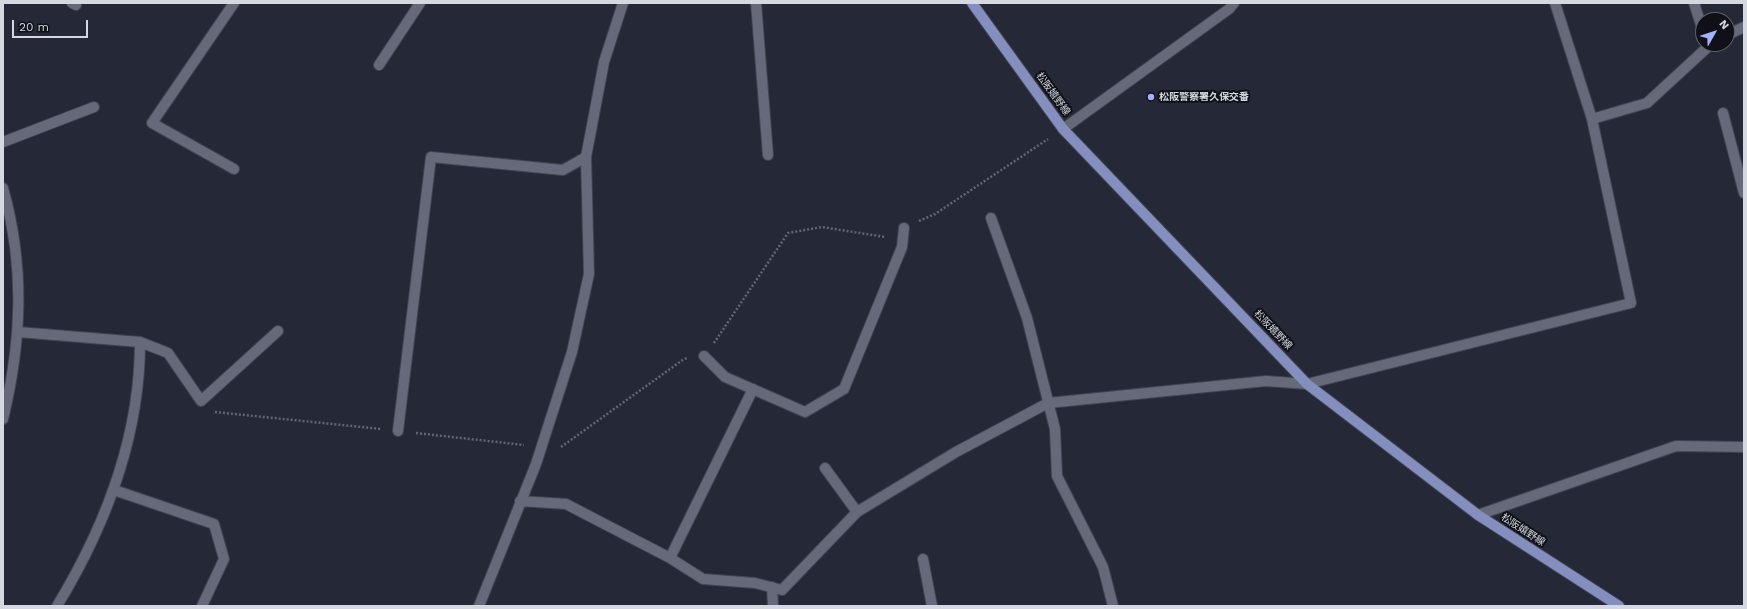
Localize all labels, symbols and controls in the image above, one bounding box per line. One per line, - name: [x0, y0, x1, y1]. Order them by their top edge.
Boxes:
- scale bar: [14, 12, 90, 38]
- north arrow: [1695, 12, 1735, 52]
- text: N: [1716, 18, 1732, 32]
- text: 20 m: [19, 20, 49, 34]
- street label: 松阪嬉野線: [1033, 70, 1073, 118]
- place label: 松阪警察署久保交番: [1159, 91, 1249, 103]
- marker: 松阪警察署久保交番: [1146, 92, 1156, 102]
- street label: 松阪嬉野線: [1251, 308, 1295, 352]
- street label: 松阪嬉野線: [1499, 511, 1547, 549]

